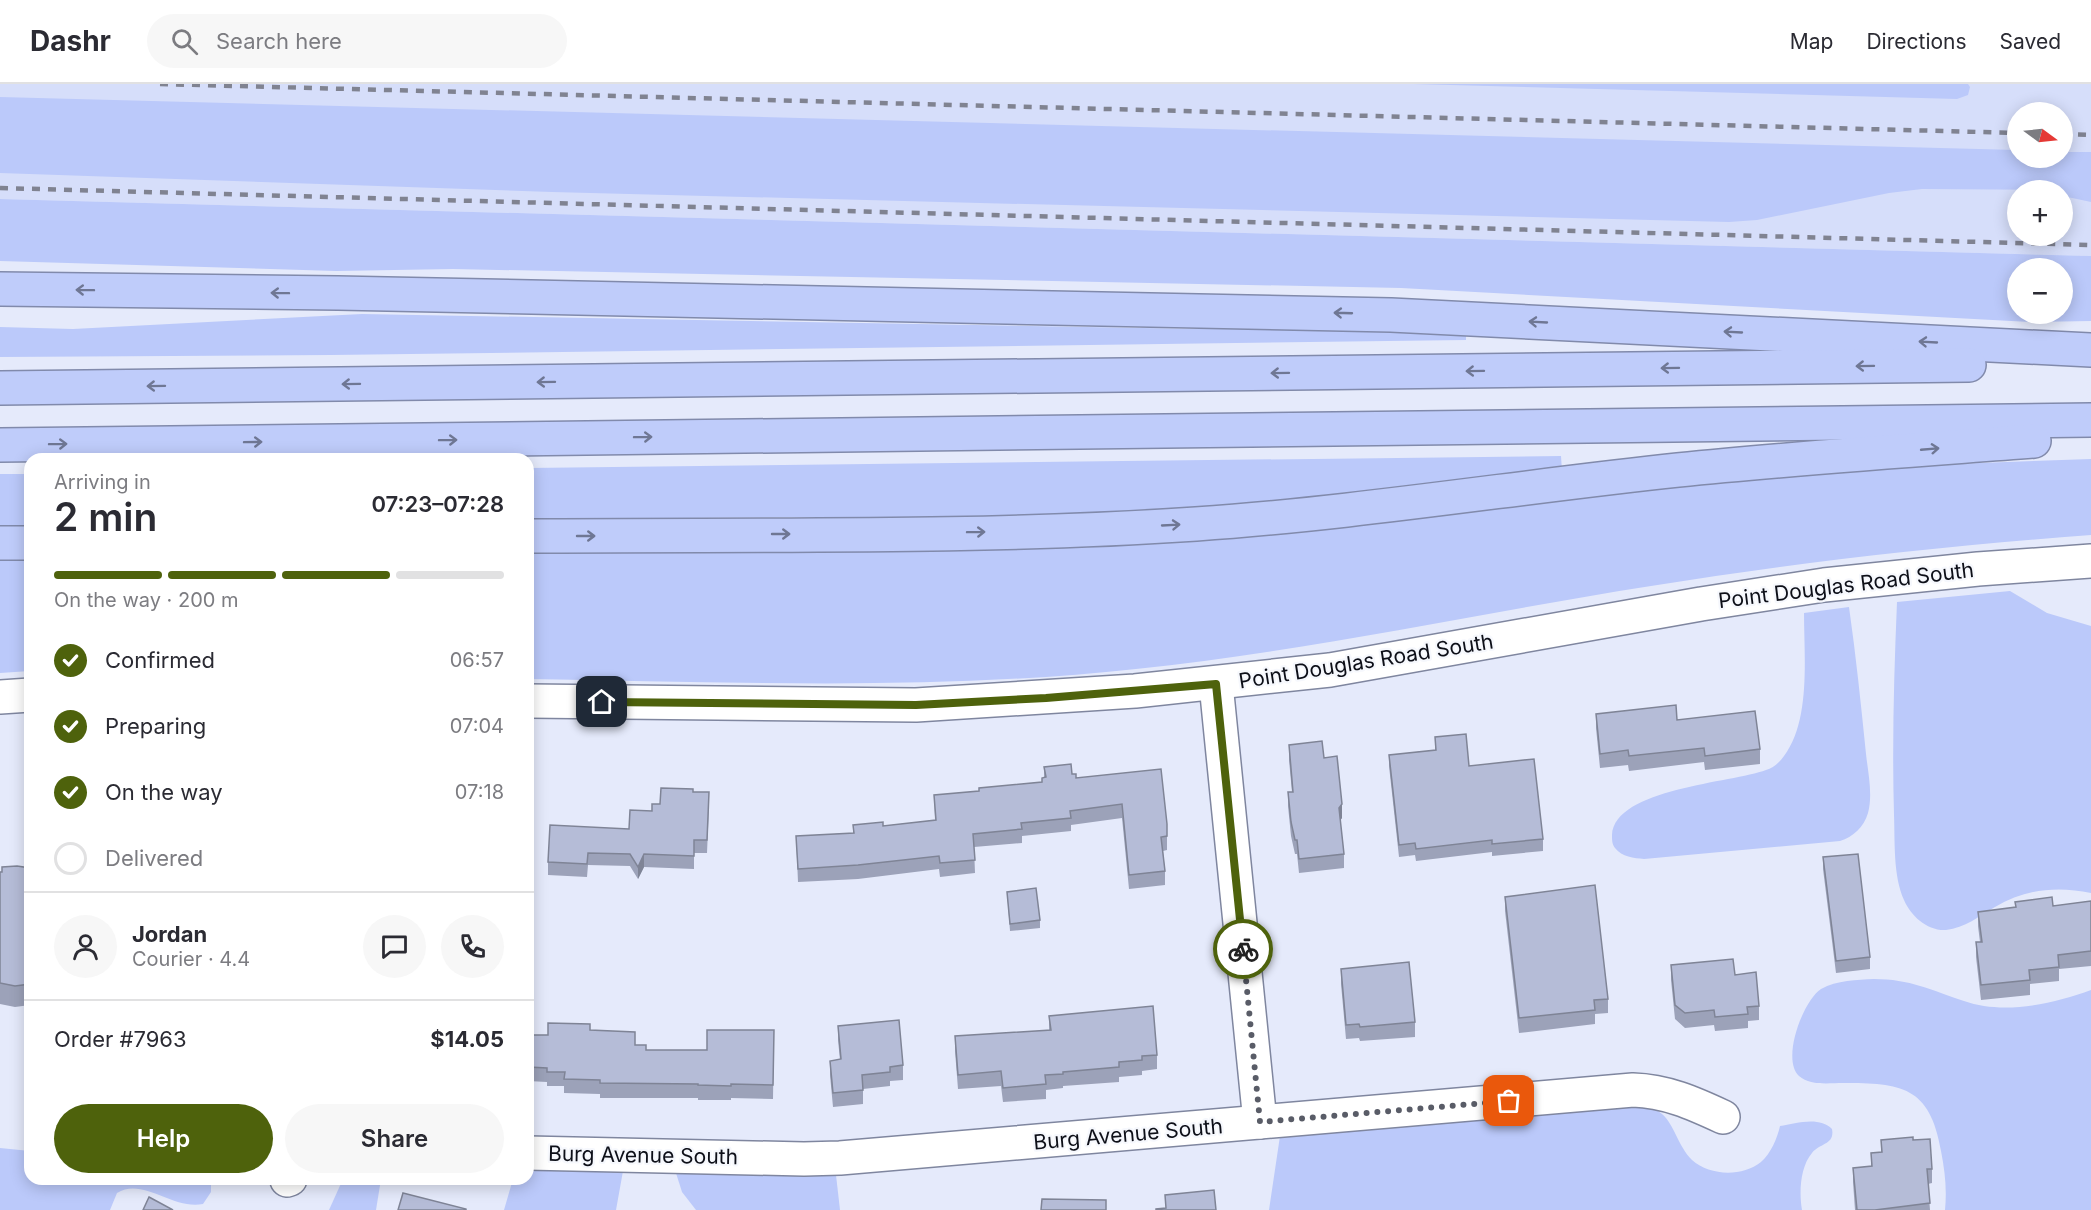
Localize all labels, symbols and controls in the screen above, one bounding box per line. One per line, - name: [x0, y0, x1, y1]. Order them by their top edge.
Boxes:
- search box: [147, 14, 567, 68]
- text: Dashr: [30, 24, 111, 58]
- icon: search: [168, 25, 201, 58]
- text: Search here: [216, 28, 342, 54]
- text: Map: [1790, 29, 1833, 54]
- text: Directions: [1866, 29, 1967, 54]
- text: Saved: [2000, 29, 2061, 54]
- north arrow: [2007, 102, 2073, 168]
- map controls: [2007, 102, 2073, 324]
- button: +: [2007, 180, 2073, 246]
- button: −: [2007, 258, 2073, 324]
- one-way arrow: [75, 284, 95, 296]
- one-way arrow: [270, 287, 290, 299]
- one-way arrow: [1334, 308, 1354, 319]
- one-way arrow: [1529, 316, 1549, 327]
- one-way arrow: [1724, 326, 1743, 337]
- one-way arrow: [1918, 337, 1938, 348]
- one-way arrow: [1855, 360, 1875, 372]
- one-way arrow: [1660, 362, 1680, 374]
- one-way arrow: [1465, 365, 1485, 376]
- one-way arrow: [1270, 367, 1290, 379]
- one-way arrow: [537, 376, 557, 387]
- one-way arrow: [342, 378, 362, 390]
- one-way arrow: [147, 380, 167, 392]
- one-way arrow: [633, 431, 653, 443]
- one-way arrow: [438, 434, 458, 446]
- one-way arrow: [243, 436, 263, 448]
- one-way arrow: [48, 439, 68, 450]
- one-way arrow: [1920, 443, 1940, 454]
- text: Arriving in: [54, 470, 151, 494]
- text: 07:23–07:28: [371, 491, 504, 517]
- text: 2 min: [54, 493, 157, 540]
- one-way arrow: [1161, 520, 1181, 531]
- one-way arrow: [966, 526, 986, 538]
- one-way arrow: [771, 528, 791, 540]
- one-way arrow: [576, 530, 596, 542]
- street label: Point Douglas Road South: [1717, 557, 1975, 613]
- text: On the way · 200 m: [54, 588, 239, 612]
- street label: Point Douglas Road South: [1237, 629, 1495, 693]
- icon: check: [54, 644, 87, 677]
- text: Confirmed: [105, 647, 215, 673]
- text: 06:57: [450, 648, 504, 672]
- pin: [576, 676, 627, 727]
- icon: home: [585, 685, 618, 718]
- icon: check: [54, 710, 87, 743]
- text: Preparing: [105, 713, 206, 739]
- text: 07:04: [450, 714, 504, 738]
- icon: check: [54, 776, 87, 809]
- text: On the way: [105, 779, 223, 805]
- text: 07:18: [455, 780, 504, 804]
- text: Delivered: [105, 845, 203, 871]
- button: person: [54, 915, 117, 978]
- button: chat: [363, 915, 426, 978]
- button: phone: [441, 915, 504, 978]
- courier: [1213, 919, 1273, 979]
- text: Jordan: [132, 921, 207, 947]
- icon: bike: [1227, 933, 1260, 966]
- text: Courier · 4.4: [132, 947, 250, 971]
- text: Order #7963: [54, 1026, 187, 1052]
- text: $14.05: [430, 1026, 504, 1052]
- pin: [1483, 1075, 1534, 1126]
- icon: bag: [1492, 1084, 1525, 1117]
- button: Help: [54, 1104, 273, 1173]
- button: Share: [285, 1104, 504, 1173]
- street label: Burg Avenue South: [1032, 1113, 1224, 1155]
- street label: Burg Avenue South: [548, 1141, 738, 1169]

